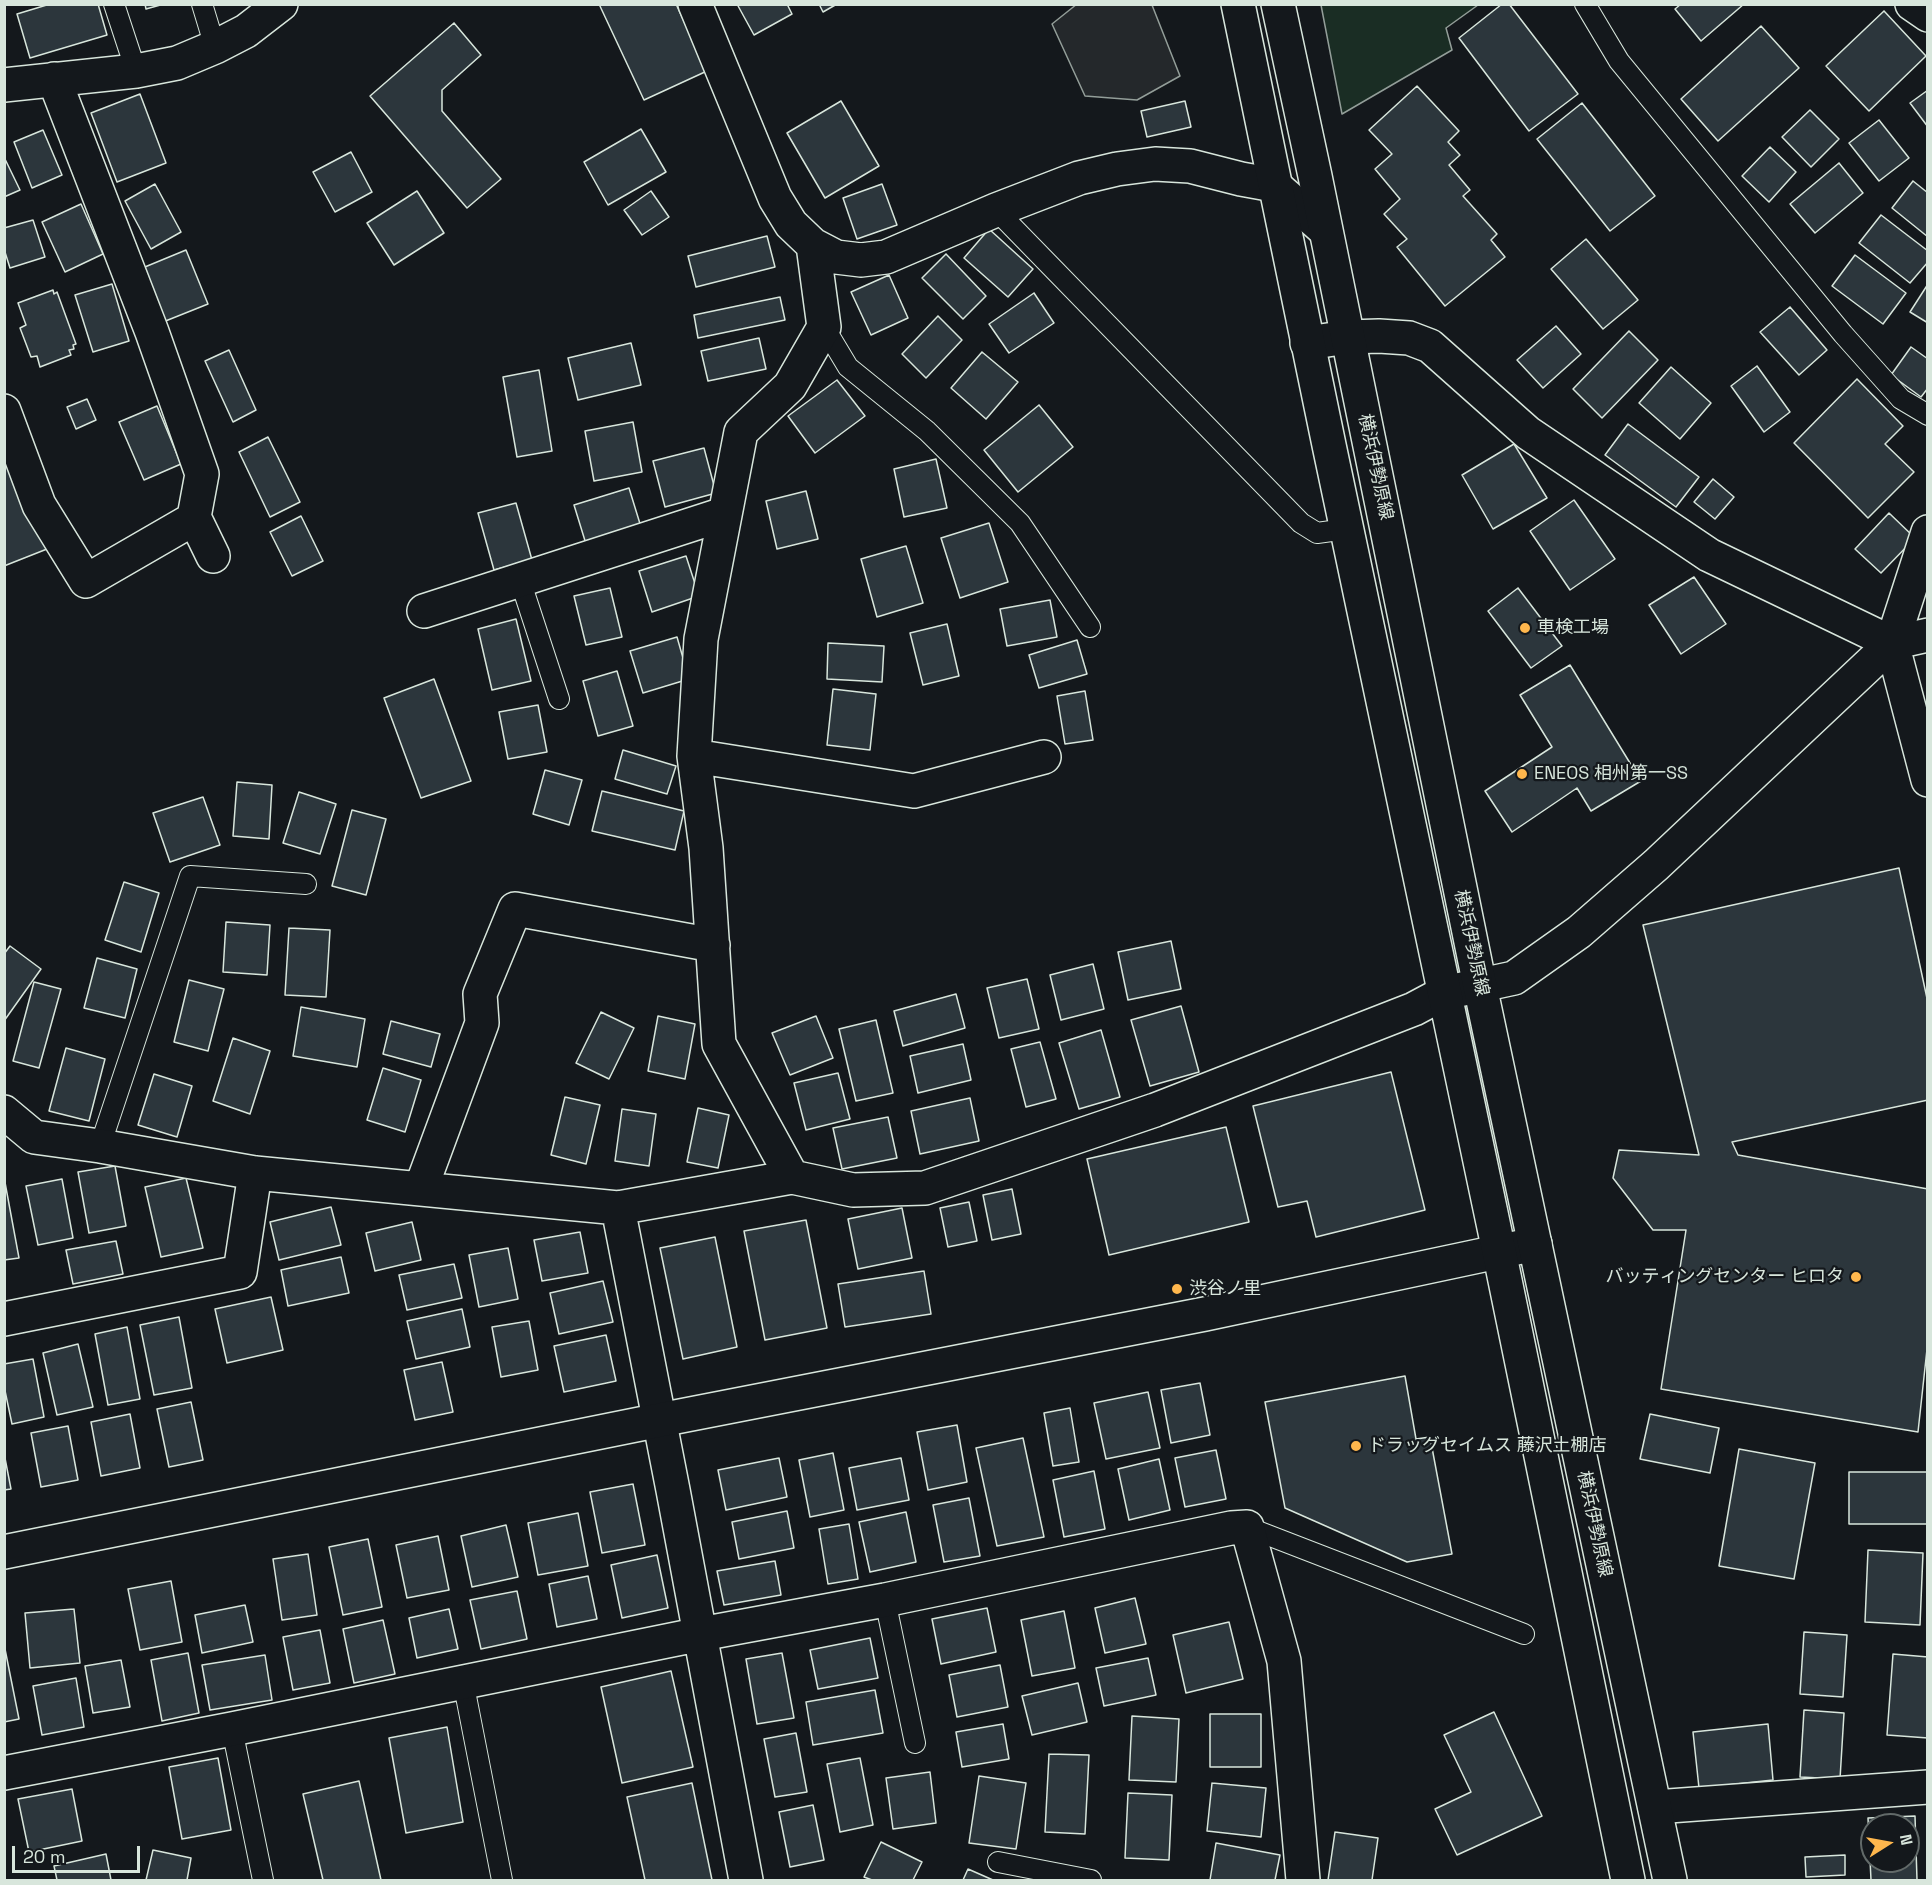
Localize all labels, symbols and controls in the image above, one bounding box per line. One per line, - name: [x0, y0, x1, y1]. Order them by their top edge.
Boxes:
- street label: 横浜伊勢原線: [1353, 412, 1397, 522]
- place label: 車検工場: [1537, 617, 1609, 639]
- marker: 車検工場: [1518, 621, 1532, 635]
- place label: ENEOS 相州第一SS: [1534, 763, 1688, 785]
- marker: ENEOS 相州第一SS: [1515, 767, 1529, 781]
- street label: 横浜伊勢原線: [1449, 888, 1493, 998]
- place label: バッティングセンター ヒロタ: [1605, 1266, 1844, 1288]
- marker: バッティングセンター ヒロタ: [1849, 1270, 1863, 1284]
- place label: 渋谷ノ里: [1189, 1278, 1261, 1300]
- marker: 渋谷ノ里: [1170, 1282, 1184, 1296]
- place label: ドラッグセイムス 藤沢土棚店: [1368, 1435, 1607, 1457]
- marker: ドラッグセイムス 藤沢土棚店: [1349, 1439, 1363, 1453]
- street label: 横浜伊勢原線: [1572, 1469, 1616, 1579]
- north arrow: [1860, 1813, 1920, 1873]
- text: N: [1895, 1833, 1918, 1847]
- scale bar: [15, 1834, 142, 1872]
- text: 20 m: [23, 1845, 66, 1868]

